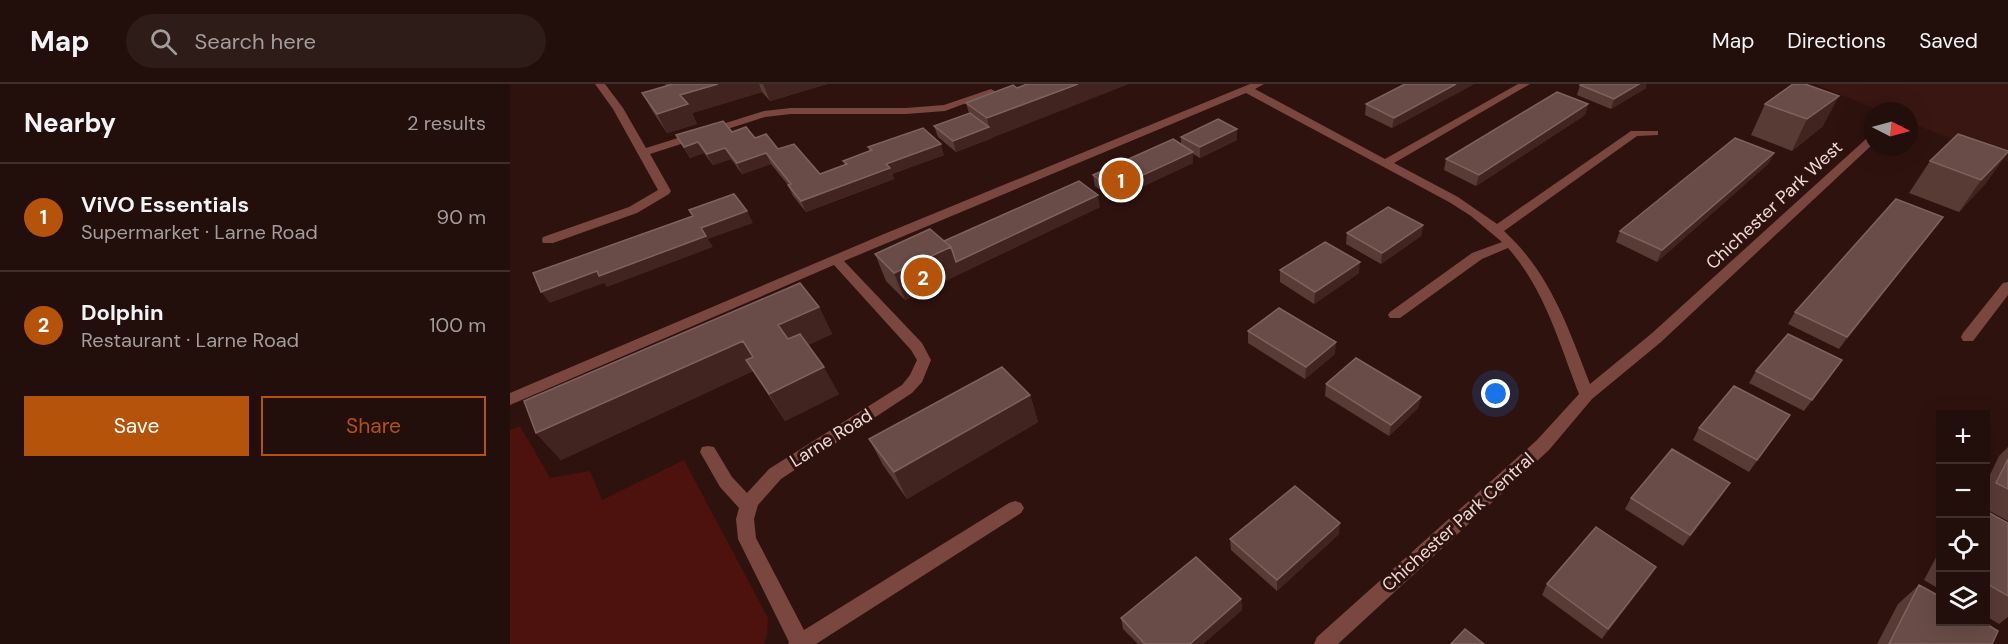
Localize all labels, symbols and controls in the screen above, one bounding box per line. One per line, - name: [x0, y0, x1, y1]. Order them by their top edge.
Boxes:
- search box: [126, 14, 546, 68]
- text: Map: [30, 23, 90, 60]
- icon: search: [147, 25, 180, 58]
- text: Search here: [195, 27, 316, 56]
- text: Map: [1712, 27, 1754, 55]
- text: Directions: [1787, 27, 1886, 55]
- text: Saved: [1919, 27, 1978, 55]
- north arrow: [1864, 102, 1918, 156]
- text: Nearby: [24, 106, 116, 140]
- text: 2 results: [407, 110, 486, 136]
- street label: Chichester Park West: [1701, 135, 1847, 275]
- pin: 1: [1102, 158, 1140, 202]
- text: ViVO Essentials: [81, 190, 249, 219]
- text: 1: [40, 204, 47, 230]
- text: 90 m: [437, 204, 486, 230]
- text: Supermarket · Larne Road: [81, 219, 318, 245]
- pin: 2: [904, 254, 942, 300]
- text: Dolphin: [81, 298, 163, 327]
- text: 2: [38, 312, 49, 338]
- text: 100 m: [429, 312, 486, 338]
- text: Restaurant · Larne Road: [81, 327, 299, 353]
- your location: [1481, 379, 1510, 408]
- button: Save: [24, 396, 249, 456]
- button: Share: [261, 396, 486, 456]
- street label: Larne Road: [785, 403, 877, 473]
- map controls: [1936, 410, 1990, 626]
- button: +: [1936, 410, 1990, 464]
- street label: Chichester Park Central: [1377, 447, 1539, 597]
- button: −: [1936, 464, 1990, 518]
- button: locate: [1936, 518, 1990, 572]
- button: layers: [1936, 572, 1990, 626]

